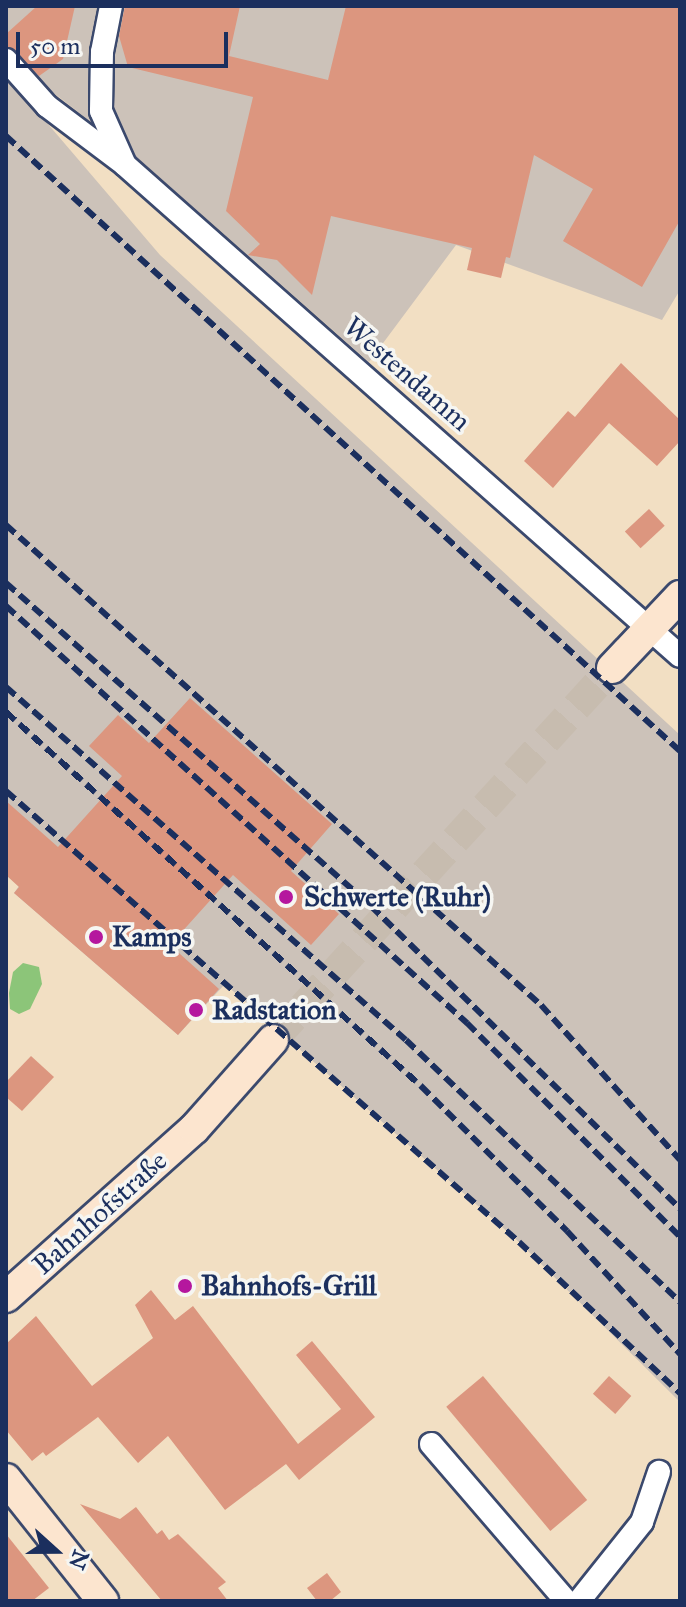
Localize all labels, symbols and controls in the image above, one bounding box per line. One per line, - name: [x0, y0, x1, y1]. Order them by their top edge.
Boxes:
- scale bar: [20, 16, 232, 66]
- text: 50 m: [30, 31, 80, 61]
- street label: Westendamm: [337, 310, 477, 438]
- place label: Schwerte (Ruhr): [304, 880, 491, 914]
- marker: Schwerte (Ruhr): [275, 886, 297, 908]
- place label: Kamps: [112, 920, 191, 954]
- marker: Kamps: [87, 928, 105, 946]
- place label: Radstation: [212, 993, 336, 1027]
- marker: Radstation: [187, 1001, 205, 1019]
- street label: Bahnhofstraße: [26, 1144, 174, 1282]
- place label: Bahnhofs-Grill: [201, 1269, 377, 1303]
- marker: Bahnhofs-Grill: [176, 1277, 194, 1295]
- north arrow: [16, 1511, 96, 1591]
- text: N: [63, 1546, 95, 1573]

